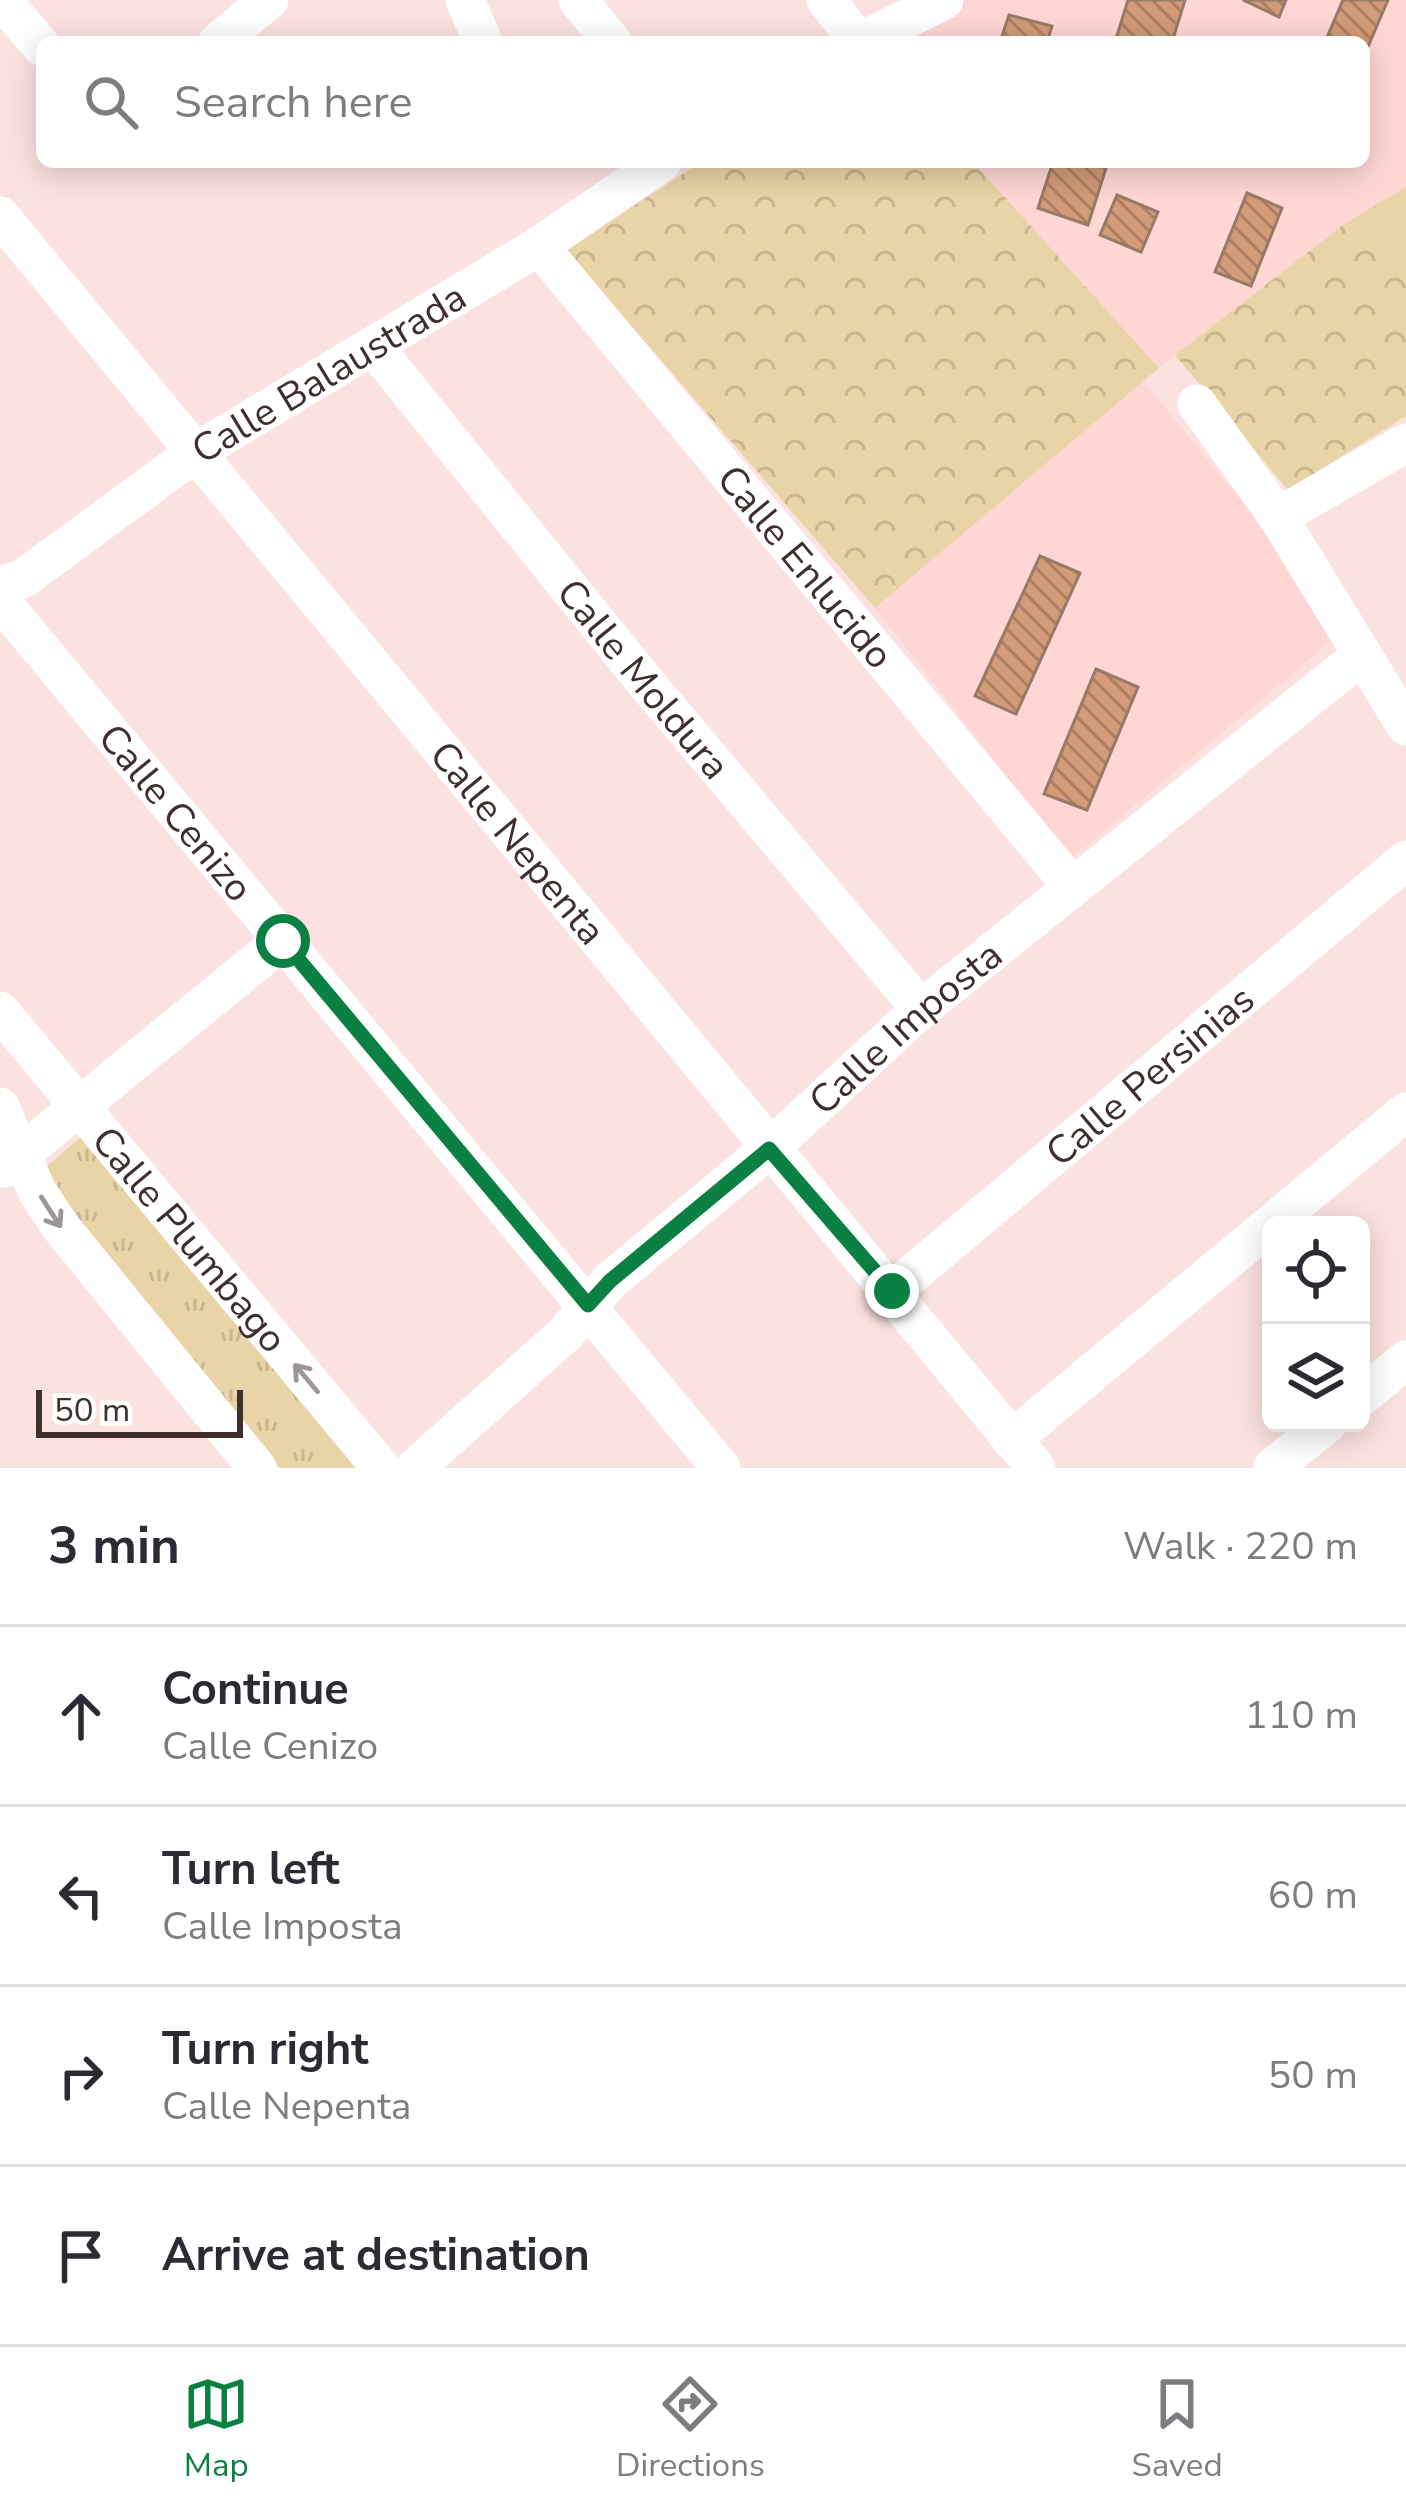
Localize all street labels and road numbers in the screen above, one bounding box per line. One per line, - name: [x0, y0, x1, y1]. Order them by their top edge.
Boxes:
- street label: Calle Balaustrada: [182, 271, 476, 477]
- street label: Calle Enlucido: [704, 454, 905, 680]
- street label: Calle Moldura: [544, 568, 741, 791]
- street label: Calle Cenizo: [86, 713, 265, 913]
- street label: Calle Nepenta: [417, 730, 617, 956]
- street label: Calle Imposta: [798, 929, 1014, 1127]
- street label: Calle Persinias: [1035, 973, 1266, 1179]
- street label: Calle Plumbago: [79, 1116, 299, 1364]

